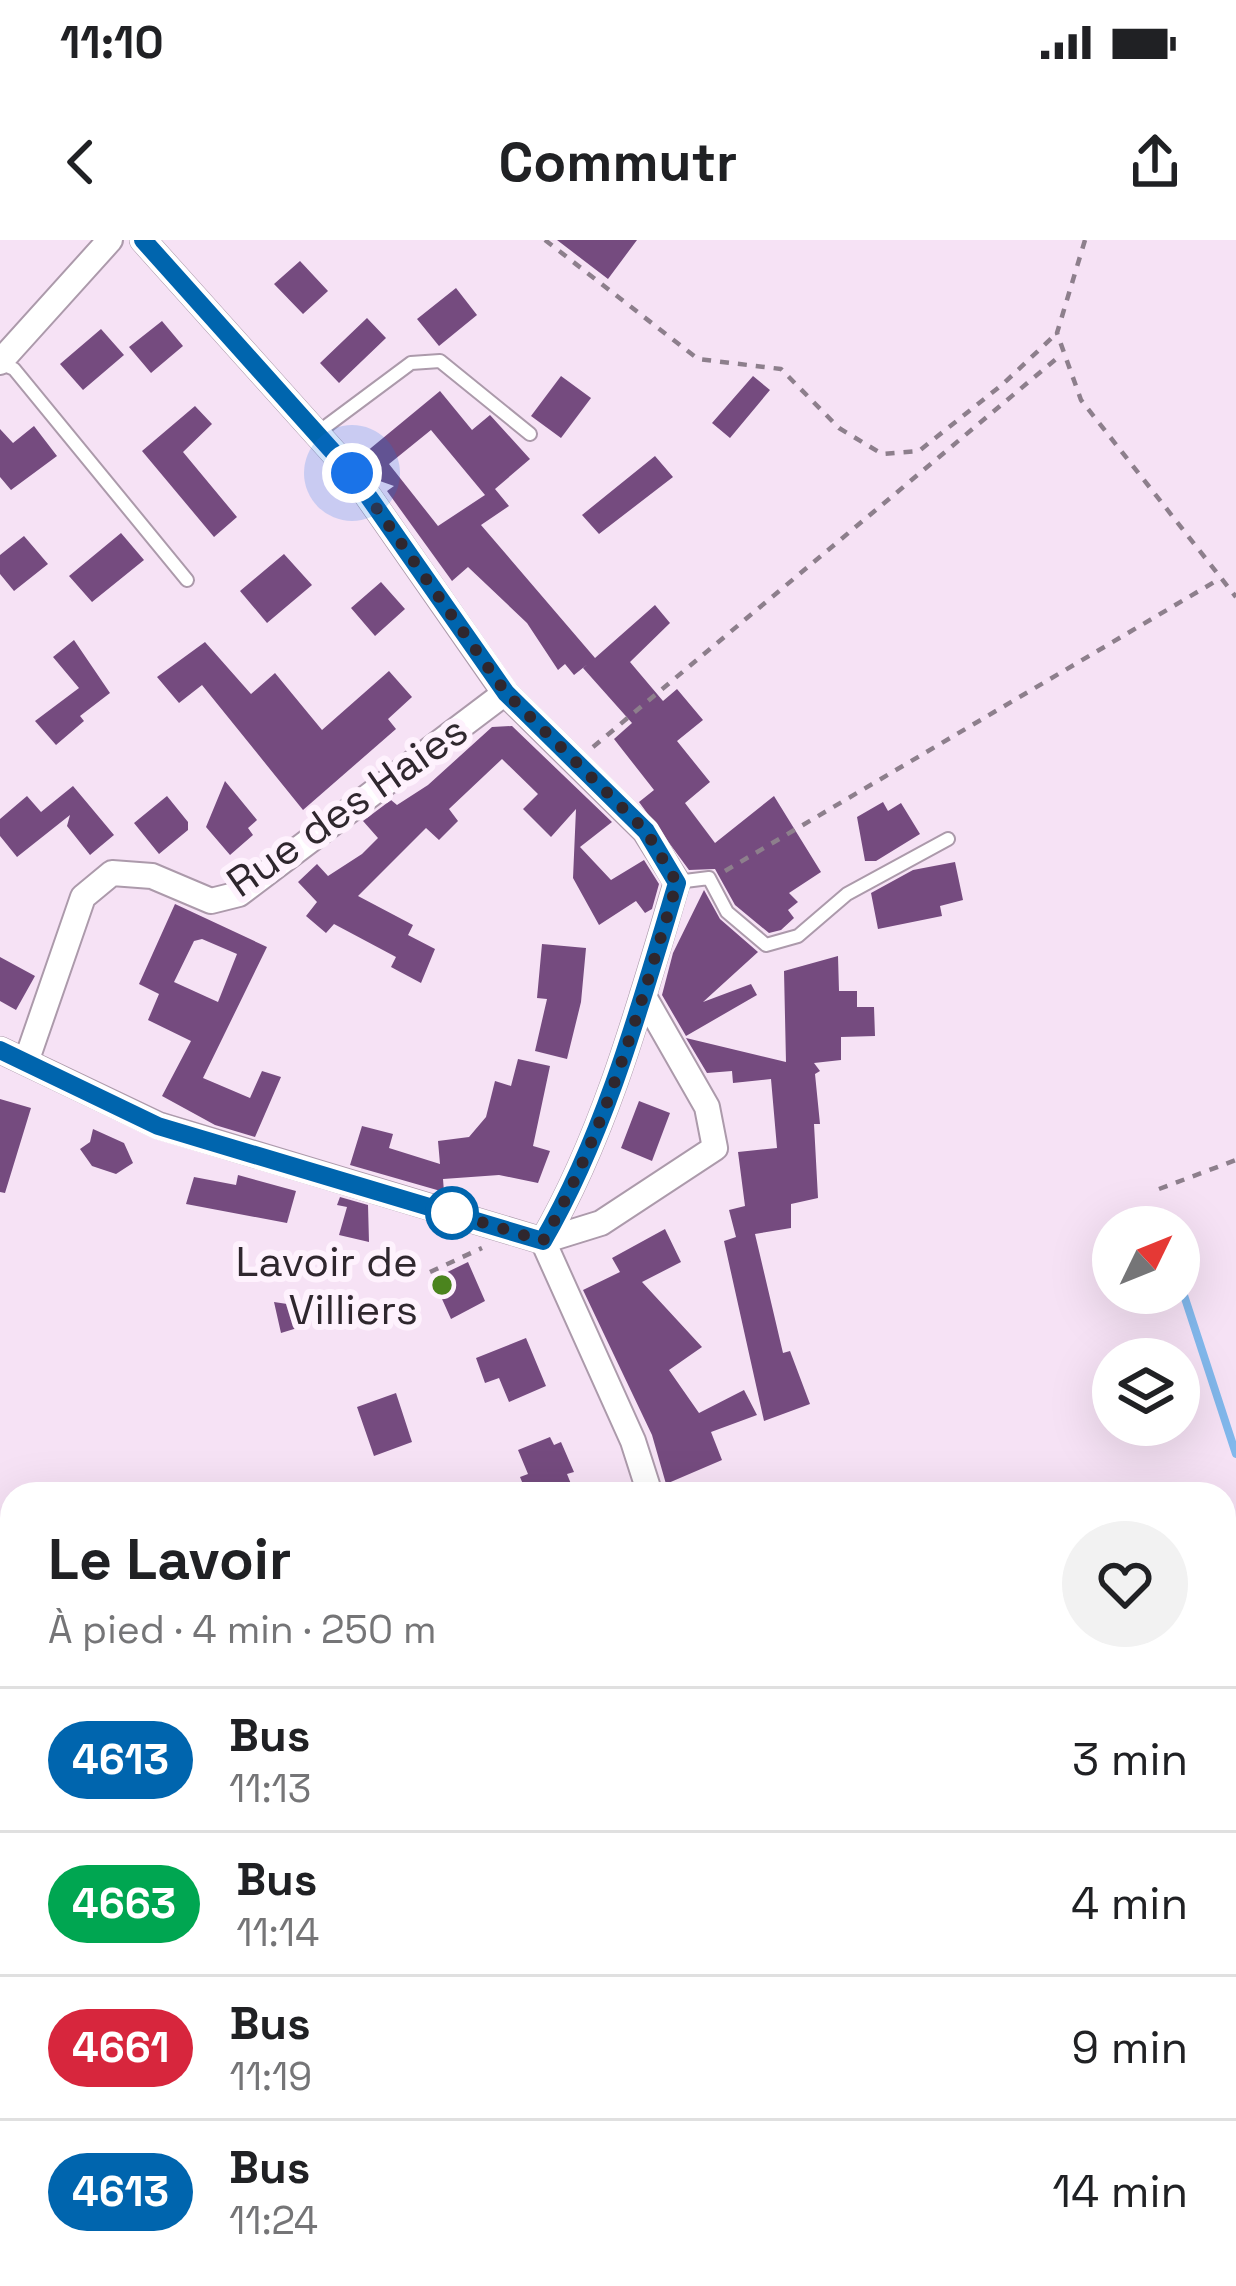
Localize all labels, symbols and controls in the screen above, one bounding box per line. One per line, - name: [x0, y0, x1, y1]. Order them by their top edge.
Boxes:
- text: 11:10: [60, 14, 164, 71]
- text: Commutr: [499, 128, 737, 197]
- icon: back: [48, 129, 114, 195]
- icon: share: [1122, 129, 1188, 195]
- your location: [322, 443, 382, 503]
- street label: Rue des Haies: [216, 704, 478, 908]
- unlabelled marker: [427, 1188, 477, 1238]
- north arrow: [1092, 1206, 1200, 1314]
- map controls: [1092, 1206, 1200, 1446]
- place label: Lavoir de Villiers: [235, 1235, 418, 1336]
- marker: Lavoir de Villiers: [429, 1272, 455, 1298]
- button: layers: [1092, 1338, 1200, 1446]
- button: heart: [1062, 1521, 1188, 1647]
- text: Le Lavoir: [48, 1523, 292, 1596]
- text: À pied · 4 min · 250 m: [48, 1605, 436, 1654]
- text: Bus: [229, 1707, 310, 1764]
- text: 3 min: [1072, 1731, 1188, 1788]
- text: 4613: [72, 1733, 169, 1786]
- text: 11:13: [229, 1764, 311, 1813]
- text: Bus: [236, 1851, 317, 1908]
- text: 4 min: [1071, 1875, 1188, 1932]
- text: 4663: [72, 1877, 176, 1930]
- text: 11:14: [236, 1908, 319, 1957]
- text: Bus: [229, 1995, 311, 2052]
- text: 9 min: [1072, 2019, 1188, 2076]
- text: 4661: [72, 2021, 169, 2074]
- text: 11:19: [229, 2052, 312, 2101]
- text: Bus: [229, 2139, 310, 2196]
- text: 14 min: [1052, 2163, 1188, 2220]
- text: 4613: [72, 2165, 169, 2218]
- text: 11:24: [229, 2196, 318, 2245]

